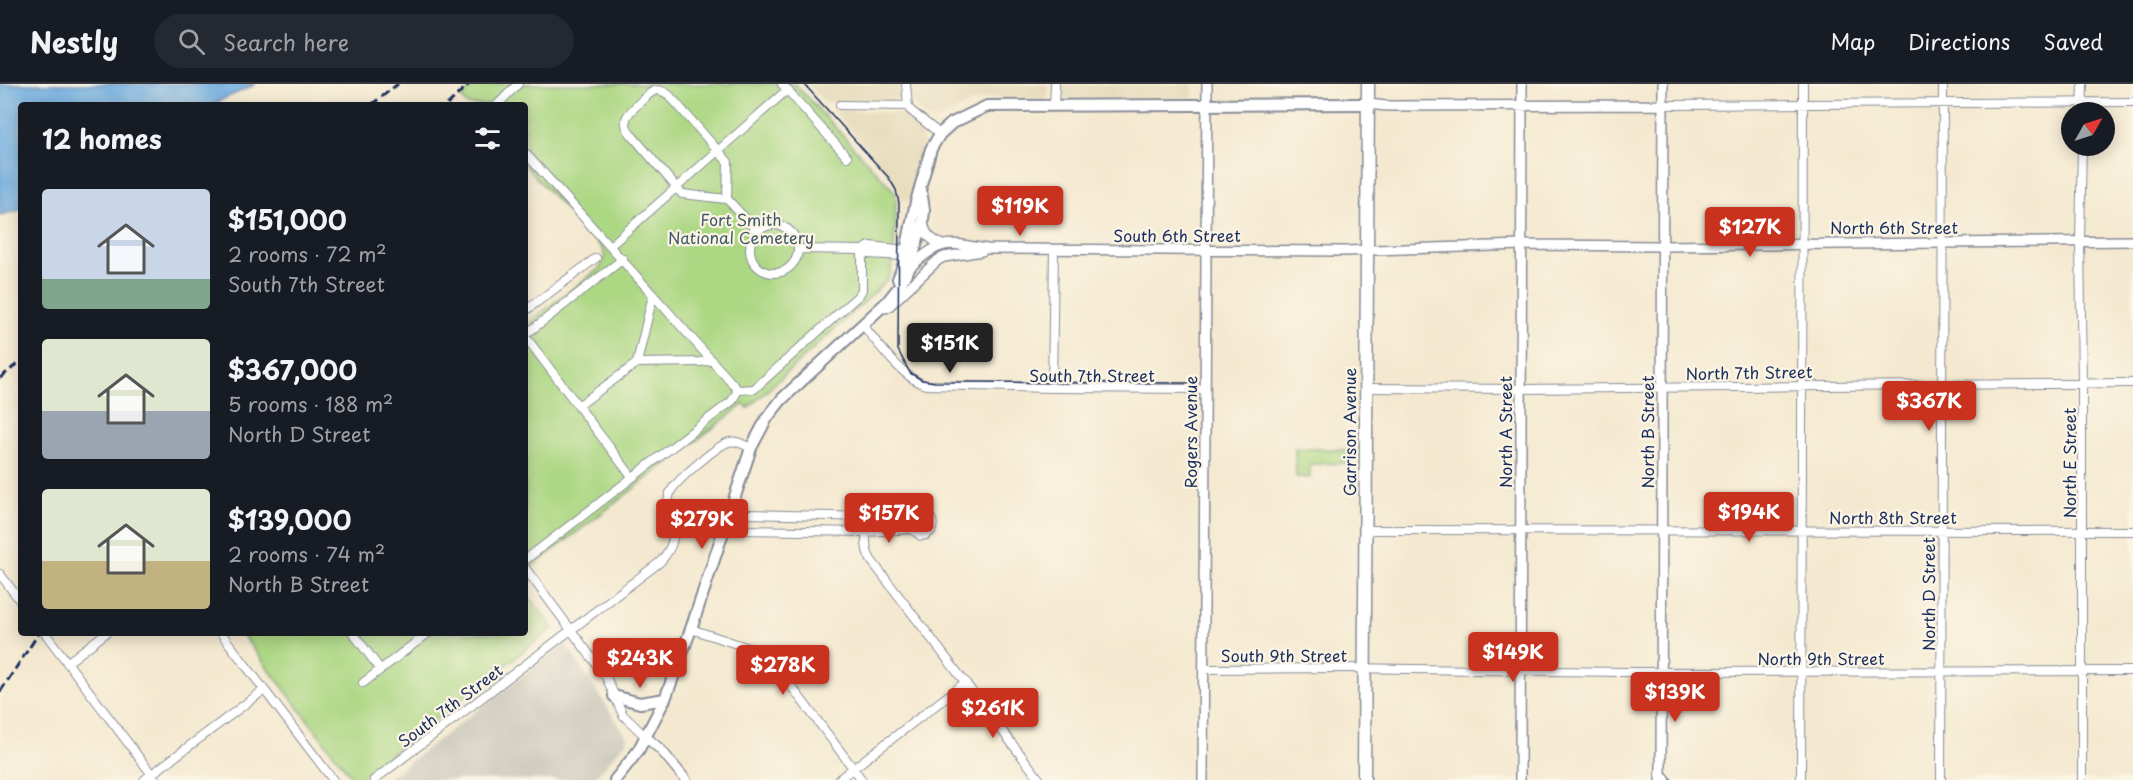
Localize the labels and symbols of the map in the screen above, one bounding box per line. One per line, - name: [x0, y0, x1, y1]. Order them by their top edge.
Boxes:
- north arrow: [2061, 102, 2115, 156]
- pin: $119K: [978, 186, 1062, 237]
- park label: Fort Smith National Cemetery: [668, 207, 814, 249]
- pin: $127K: [1708, 207, 1792, 258]
- street label: North 6th Street: [1830, 215, 1959, 239]
- street label: South 6th Street: [1113, 223, 1241, 247]
- pin: $151K: [908, 323, 992, 374]
- street label: North 7th Street: [1685, 359, 1813, 385]
- street label: South 7th Street: [1029, 363, 1155, 387]
- street label: Garrison Avenue: [1337, 367, 1361, 496]
- street label: North A Street: [1493, 375, 1517, 488]
- street label: North B Street: [1635, 375, 1659, 488]
- street label: Rogers Avenue: [1178, 376, 1202, 488]
- pin: $367K: [1887, 381, 1971, 432]
- street label: North E Street: [2057, 407, 2081, 518]
- pin: $194K: [1707, 492, 1791, 543]
- pin: $157K: [847, 493, 931, 544]
- pin: $279K: [660, 499, 744, 550]
- street label: North 8th Street: [1829, 505, 1957, 529]
- street label: North D Street: [1916, 537, 1940, 651]
- pin: $149K: [1471, 632, 1555, 683]
- pin: $243K: [598, 638, 682, 689]
- street label: South 9th Street: [1221, 643, 1348, 667]
- pin: $278K: [741, 645, 825, 696]
- street label: North 9th Street: [1758, 646, 1885, 670]
- street label: South 7th Street: [393, 657, 508, 752]
- pin: $139K: [1633, 672, 1717, 723]
- pin: $261K: [951, 688, 1035, 739]

